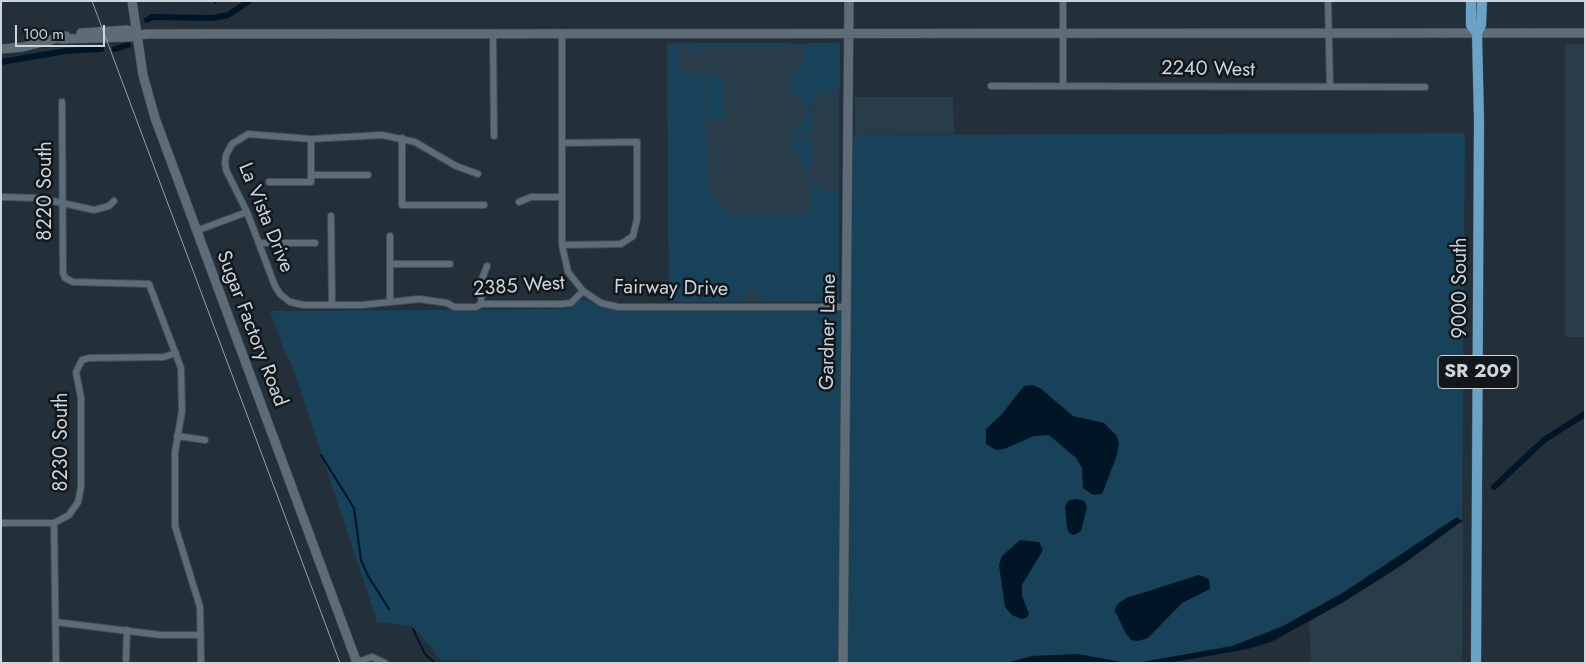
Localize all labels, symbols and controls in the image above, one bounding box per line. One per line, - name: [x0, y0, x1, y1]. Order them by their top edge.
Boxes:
- scale bar: [18, 15, 108, 47]
- text: 100 m: [23, 23, 64, 45]
- street label: 2240 West: [1161, 57, 1255, 83]
- street label: 8220 South: [34, 141, 58, 241]
- street label: La Vista Drive: [232, 160, 298, 276]
- street label: 9000 South: [1449, 237, 1473, 339]
- street label: Sugar Factory Road: [210, 248, 292, 410]
- street label: 2385 West: [472, 272, 566, 302]
- street label: Gardner Lane: [816, 274, 842, 390]
- street label: Fairway Drive: [614, 276, 728, 302]
- road number: SR 209: [1438, 356, 1518, 388]
- street label: 8230 South: [50, 393, 74, 491]

